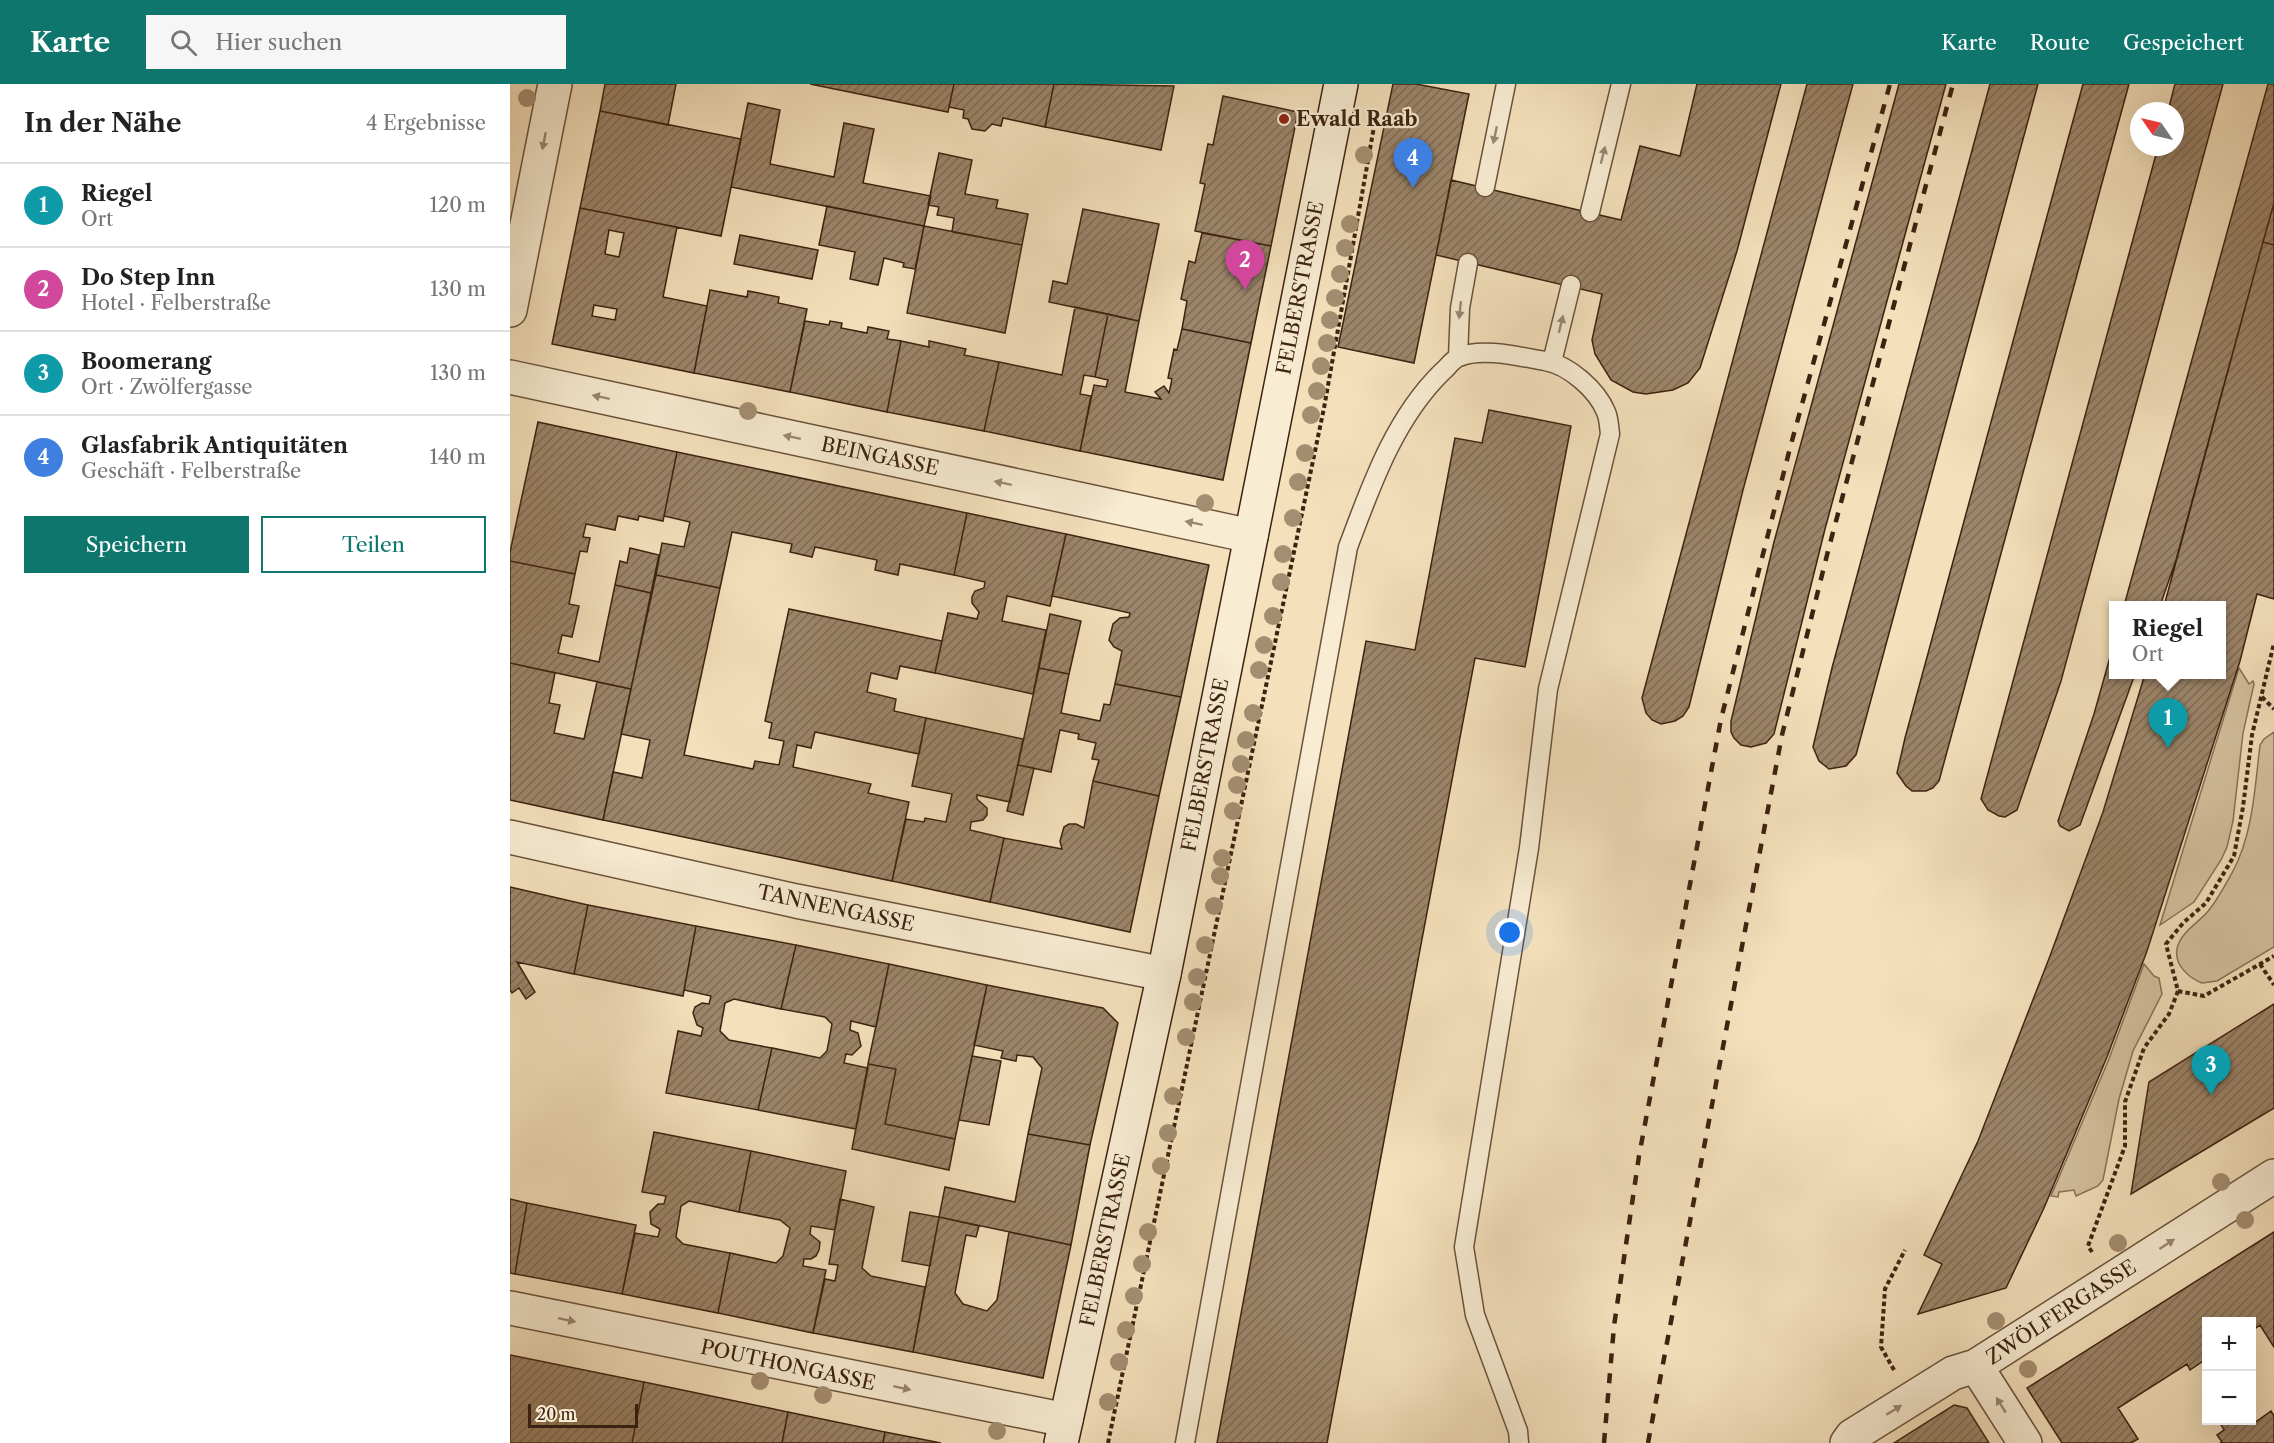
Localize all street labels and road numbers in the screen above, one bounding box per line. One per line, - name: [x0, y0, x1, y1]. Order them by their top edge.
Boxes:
- street label: FELBERSTRASSE: [1271, 199, 1329, 377]
- street label: BEINGASSE: [819, 432, 941, 480]
- street label: FELBERSTRASSE: [1176, 676, 1234, 854]
- street label: TANNENGASSE: [755, 880, 917, 936]
- street label: FELBERSTRASSE: [1075, 1151, 1135, 1329]
- street label: ZWÖLFERGASSE: [1981, 1254, 2140, 1369]
- street label: POUTHONGASSE: [698, 1335, 878, 1395]

